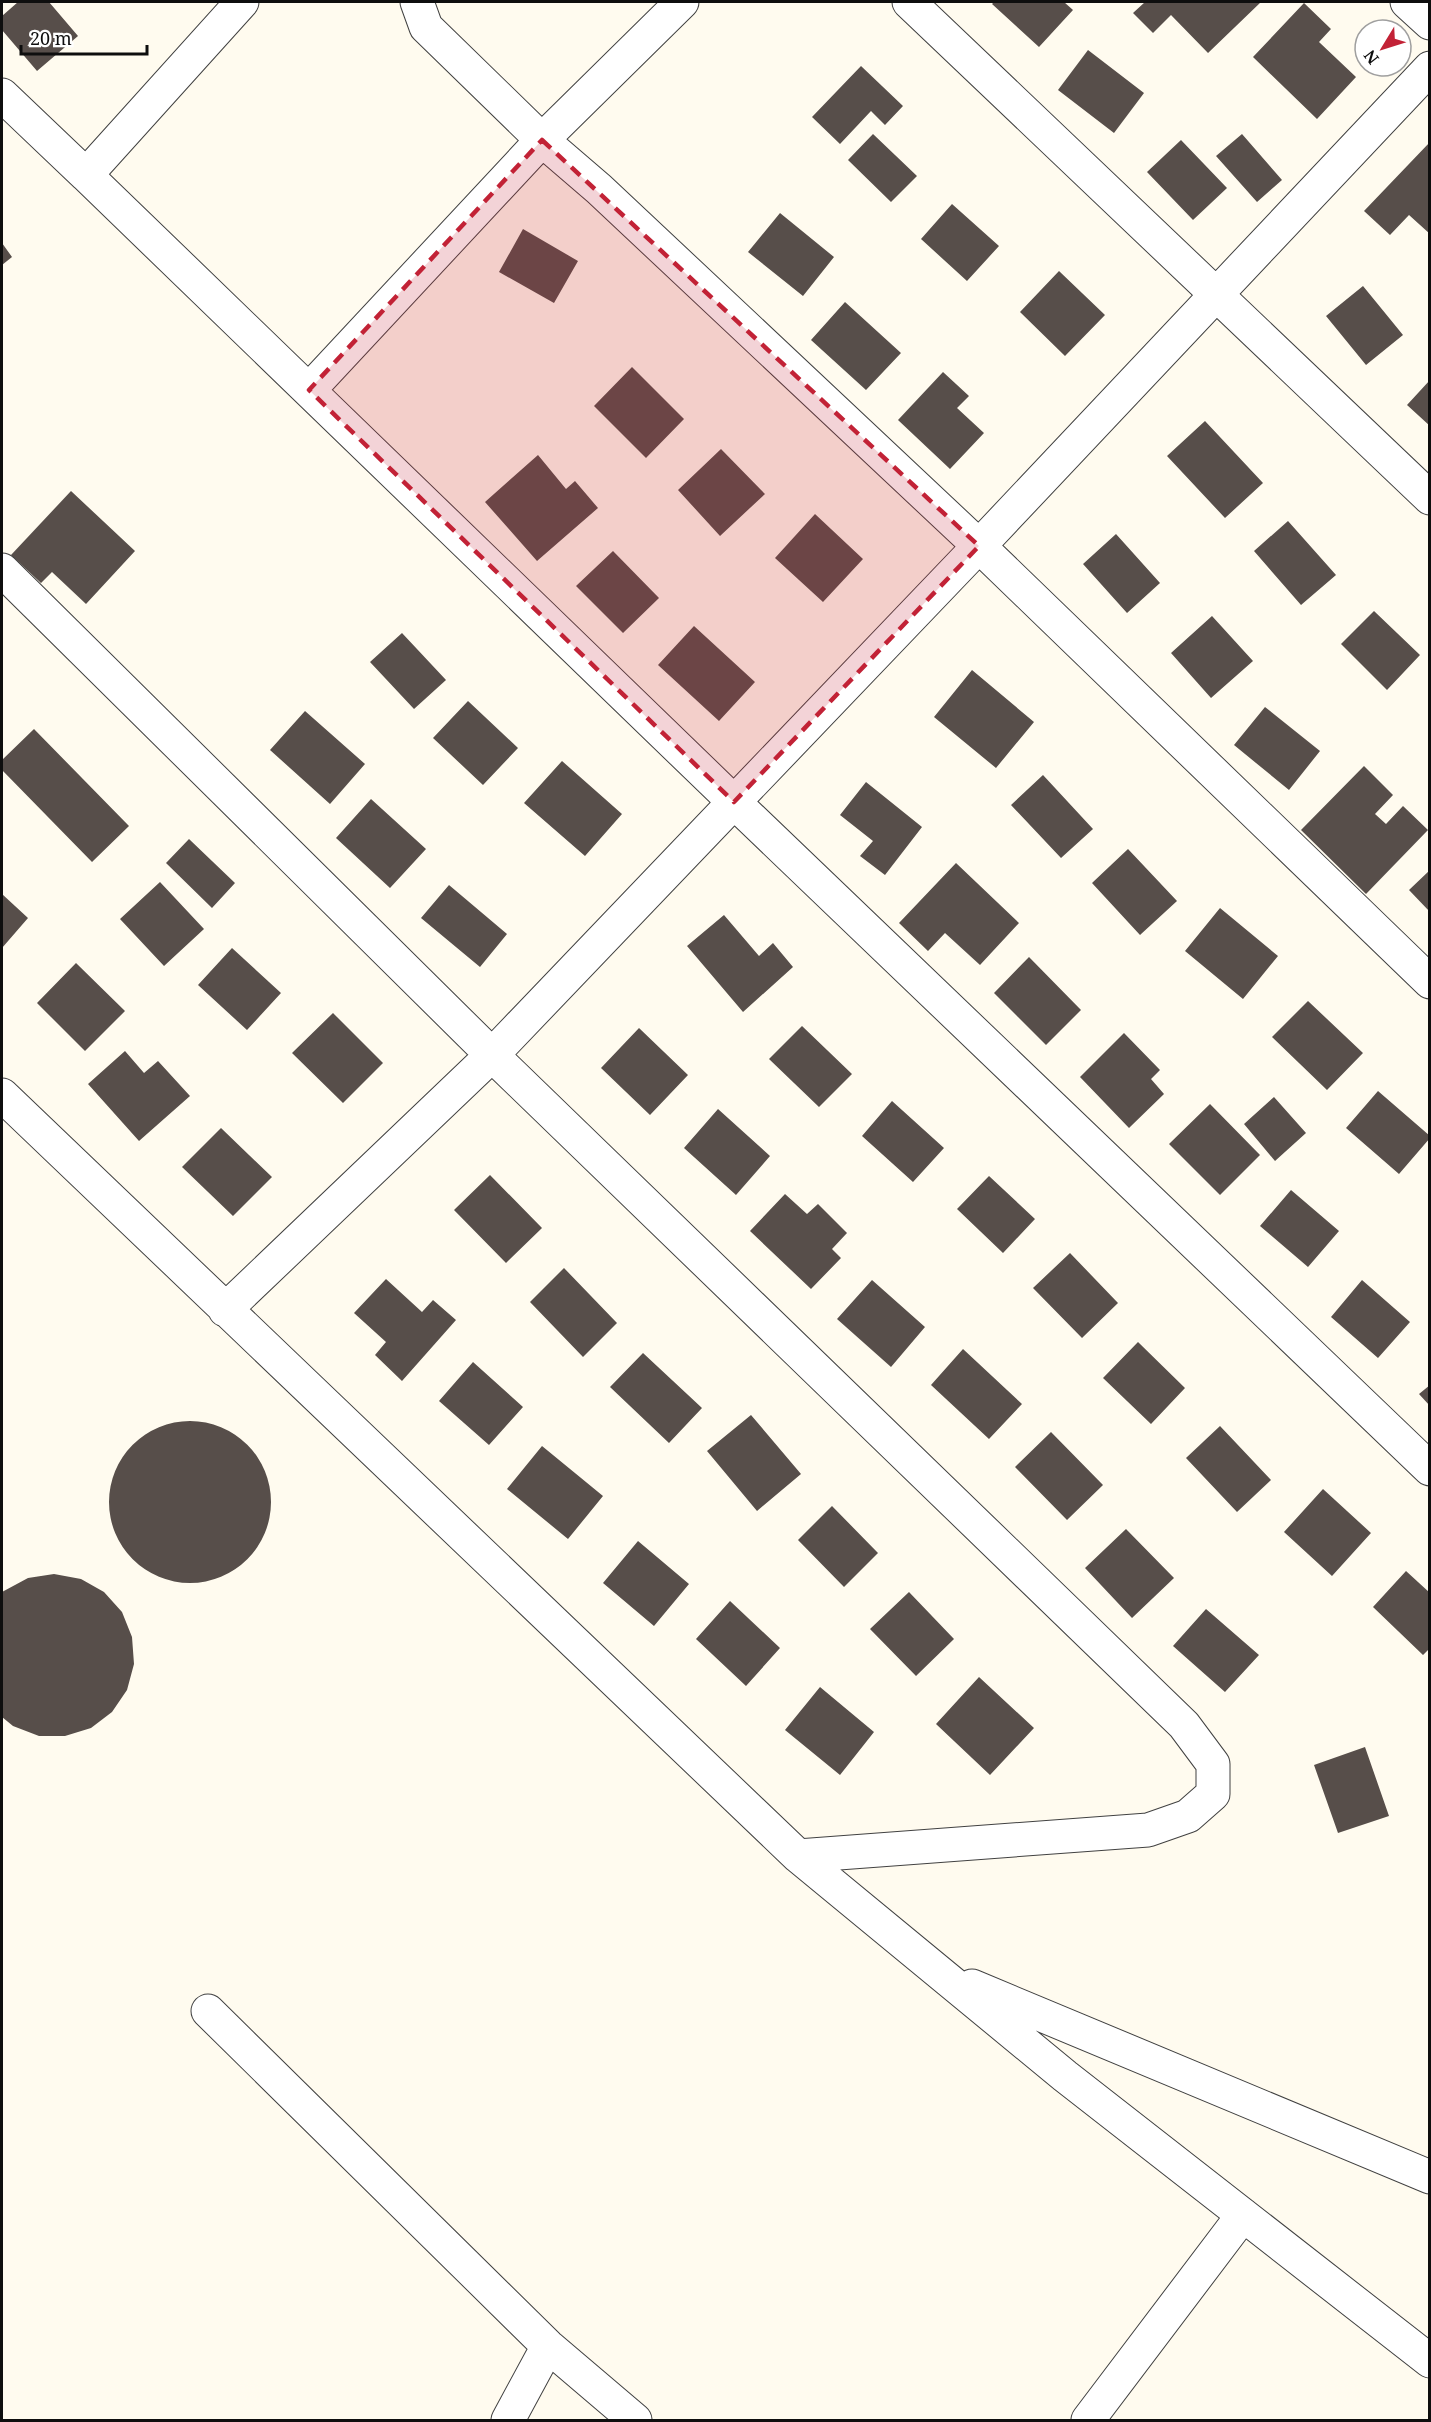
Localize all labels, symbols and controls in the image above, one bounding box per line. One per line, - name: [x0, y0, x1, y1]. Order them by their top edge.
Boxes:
- scale bar: [21, 18, 147, 56]
- north arrow: [1353, 18, 1413, 78]
- text: 20 m: [30, 26, 72, 50]
- text: N: [1358, 45, 1384, 69]

